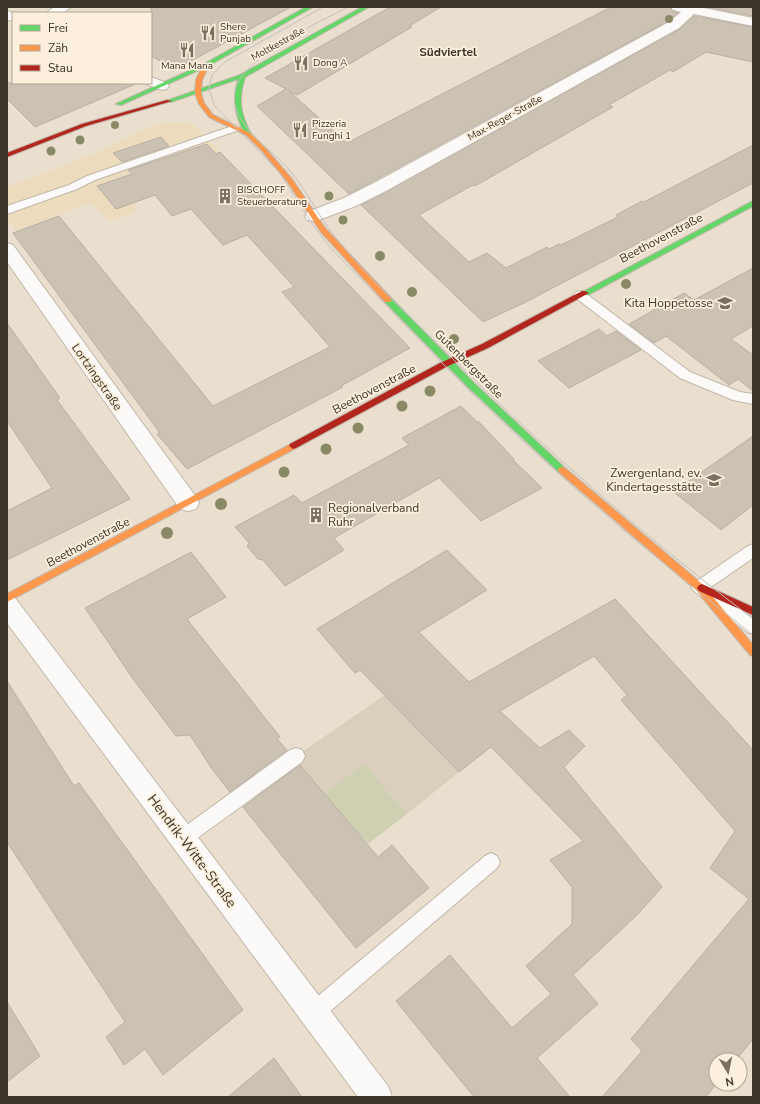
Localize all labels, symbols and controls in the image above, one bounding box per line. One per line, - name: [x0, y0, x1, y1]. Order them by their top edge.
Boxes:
- legend: [12, 12, 152, 84]
- text: Frei: [48, 20, 68, 36]
- place label: Shere Punjab: [220, 20, 251, 46]
- restaurant icon: Shere Punjab: [199, 24, 217, 42]
- street label: Moltkestraße: [249, 24, 307, 64]
- text: Zäh: [48, 40, 68, 56]
- restaurant icon: Mana Mana: [178, 41, 196, 59]
- district label: Südviertel: [419, 44, 477, 60]
- restaurant icon: Dong A: [292, 54, 310, 72]
- place label: Dong A: [313, 56, 348, 70]
- place label: Mana Mana: [161, 59, 213, 73]
- text: Stau: [48, 60, 73, 76]
- street label: Max-Reger-Straße: [465, 92, 545, 144]
- place label: Pizzeria Funghi 1: [312, 117, 351, 143]
- restaurant icon: Pizzeria Funghi 1: [291, 121, 309, 139]
- place label: BISCHOFF Steuerberatung: [237, 183, 307, 209]
- building icon: BISCHOFF Steuerberatung: [216, 187, 234, 205]
- street label: Beethovenstraße: [617, 209, 705, 267]
- school or university icon: Kita Hoppetosse: [716, 294, 734, 312]
- place label: Kita Hoppetosse: [624, 295, 713, 311]
- street label: Gutenbergstraße: [431, 326, 507, 402]
- street label: Lortzingstraße: [68, 340, 126, 414]
- street label: Beethovenstraße: [330, 360, 418, 418]
- place label: Zwergenland, ev. Kindertagesstätte: [606, 465, 702, 495]
- school or university icon: Zwergenland, ev. Kindertagesstätte: [705, 471, 723, 489]
- place label: Regionalverband Ruhr: [328, 500, 419, 530]
- building icon: Regionalverband Ruhr: [307, 506, 325, 524]
- street label: Beethovenstraße: [44, 513, 132, 571]
- street label: Hendrik-Witte-Straße: [143, 790, 241, 912]
- north arrow: [708, 1052, 748, 1092]
- text: N: [724, 1073, 735, 1089]

